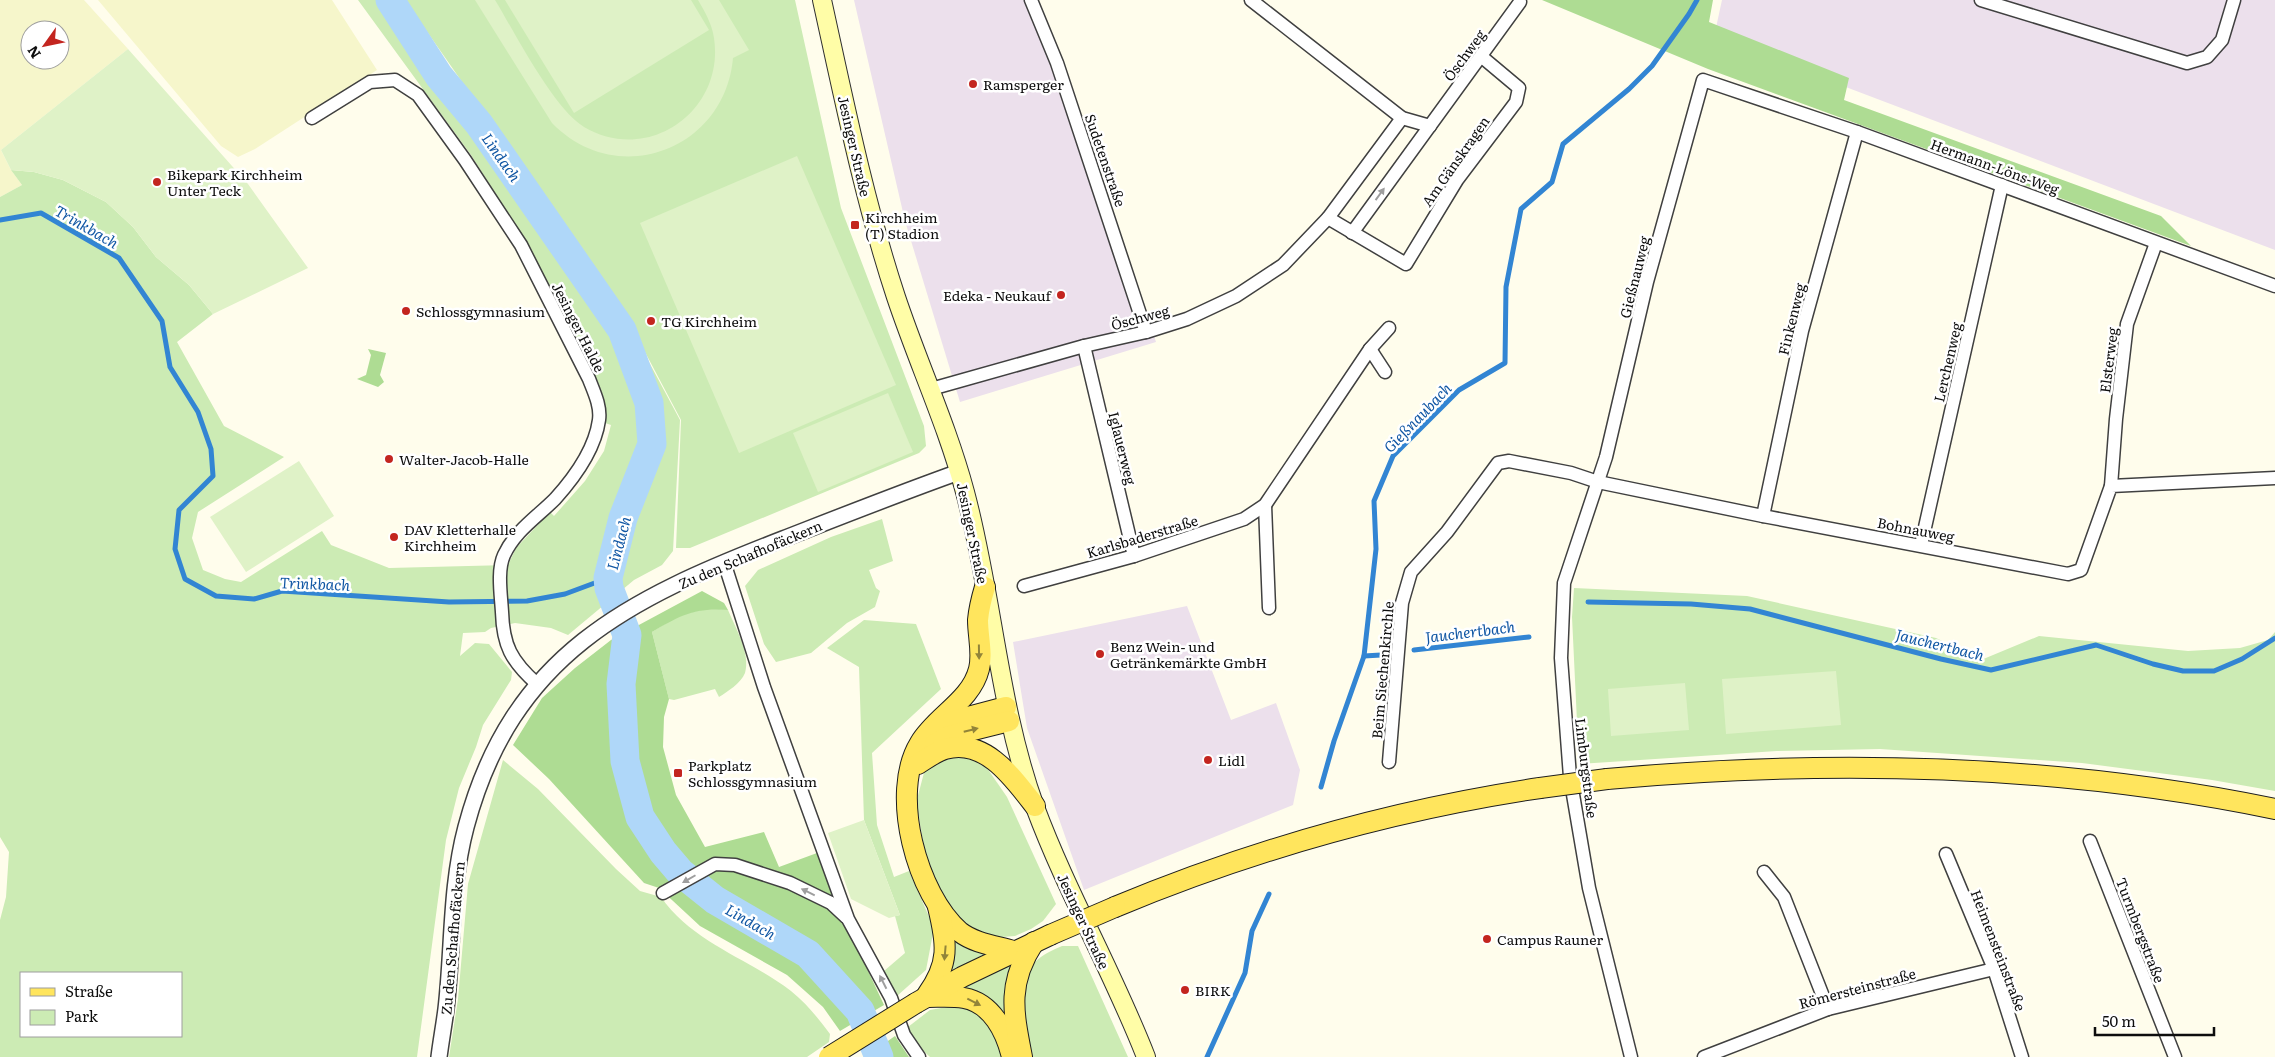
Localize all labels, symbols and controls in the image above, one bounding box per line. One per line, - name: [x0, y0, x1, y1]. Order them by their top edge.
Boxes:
- north arrow: [20, 20, 70, 70]
- street label: Öschweg: [1438, 25, 1490, 85]
- text: N: [22, 42, 45, 63]
- place label: Ramsperger: [983, 74, 1064, 94]
- marker: Ramsperger: [967, 78, 979, 90]
- street label: Jesinger Straße: [834, 94, 876, 198]
- street label: Sudetenstraße: [1081, 111, 1131, 209]
- street label: Am Gänskragen: [1416, 112, 1494, 210]
- water label: Lindach: [477, 128, 527, 186]
- street label: Hermann-Löns-Weg: [1928, 133, 2062, 199]
- place label: Bikepark Kirchheim Unter Teck: [167, 164, 303, 200]
- marker: Bikepark Kirchheim Unter Teck: [151, 176, 163, 188]
- one-way arrow: [1375, 187, 1385, 201]
- water label: Trinkbach: [51, 199, 123, 254]
- place label: Kirchheim (T) Stadion: [865, 207, 939, 243]
- marker: Kirchheim (T) Stadion: [849, 219, 861, 231]
- street label: Gießnauweg: [1614, 234, 1654, 320]
- street label: Jesinger Halde: [548, 279, 610, 375]
- street label: Finkenweg: [1772, 281, 1810, 357]
- place label: Edeka - Neukauf: [943, 285, 1053, 305]
- marker: Edeka - Neukauf: [1055, 289, 1067, 301]
- street label: Öschweg: [1109, 300, 1172, 334]
- place label: Schlossgymnasium: [416, 301, 546, 321]
- marker: Schlossgymnasium: [400, 305, 412, 317]
- place label: TG Kirchheim: [661, 311, 757, 331]
- marker: TG Kirchheim: [645, 315, 657, 327]
- street label: Lerchenweg: [1928, 320, 1966, 404]
- street label: Elsterweg: [2094, 326, 2122, 394]
- water label: Gießnaubach: [1378, 377, 1456, 457]
- street label: Iglauerweg: [1104, 409, 1142, 487]
- place label: Walter-Jacob-Halle: [399, 449, 529, 469]
- marker: Walter-Jacob-Halle: [383, 453, 395, 465]
- street label: Jesinger Straße: [952, 480, 994, 586]
- street label: Karlsbaderstraße: [1084, 510, 1200, 562]
- street label: Bohnauweg: [1876, 512, 1957, 546]
- water label: Lindach: [600, 513, 636, 572]
- street label: Zu den Schafhofäckern: [675, 515, 825, 593]
- place label: DAV Kletterhalle Kirchheim: [404, 519, 516, 555]
- marker: DAV Kletterhalle Kirchheim: [388, 531, 400, 543]
- water label: Trinkbach: [280, 570, 351, 596]
- street label: Beim Siechenkirchle: [1366, 600, 1398, 740]
- water label: Jauchertbach: [1424, 614, 1516, 648]
- water label: Jauchertbach: [1893, 622, 1987, 666]
- place label: Benz Wein- und Getränkemärkte GmbH: [1110, 636, 1267, 672]
- one-way arrow: [975, 644, 983, 660]
- marker: Benz Wein- und Getränkemärkte GmbH: [1094, 648, 1106, 660]
- street label: Limburgstraße: [1571, 717, 1603, 819]
- one-way arrow: [964, 726, 979, 734]
- place label: Lidl: [1218, 750, 1245, 770]
- marker: Lidl: [1202, 754, 1214, 766]
- place label: Parkplatz Schlossgymnasium: [688, 755, 818, 791]
- marker: Parkplatz Schlossgymnasium: [672, 767, 684, 779]
- street label: Zu den Schafhofäckern: [435, 860, 469, 1016]
- street label: Jesinger Straße: [1053, 870, 1115, 972]
- one-way arrow: [682, 874, 695, 883]
- street label: Turmbergstraße: [2112, 875, 2170, 985]
- street label: Heimensteinstraße: [1967, 886, 2031, 1014]
- one-way arrow: [800, 888, 815, 896]
- water label: Lindach: [722, 897, 781, 945]
- place label: Campus Rauner: [1497, 929, 1603, 949]
- marker: Campus Rauner: [1481, 933, 1493, 945]
- one-way arrow: [941, 946, 949, 962]
- street label: Römersteinstraße: [1796, 963, 1918, 1013]
- legend: [20, 972, 182, 1037]
- one-way arrow: [879, 975, 887, 989]
- text: Straße: [65, 979, 113, 1002]
- place label: BIRK: [1195, 980, 1231, 1000]
- marker: BIRK: [1179, 984, 1191, 996]
- one-way arrow: [967, 998, 981, 1006]
- text: Park: [65, 1004, 99, 1027]
- scale bar: [2095, 1004, 2214, 1036]
- text: 50 m: [2102, 1009, 2136, 1032]

